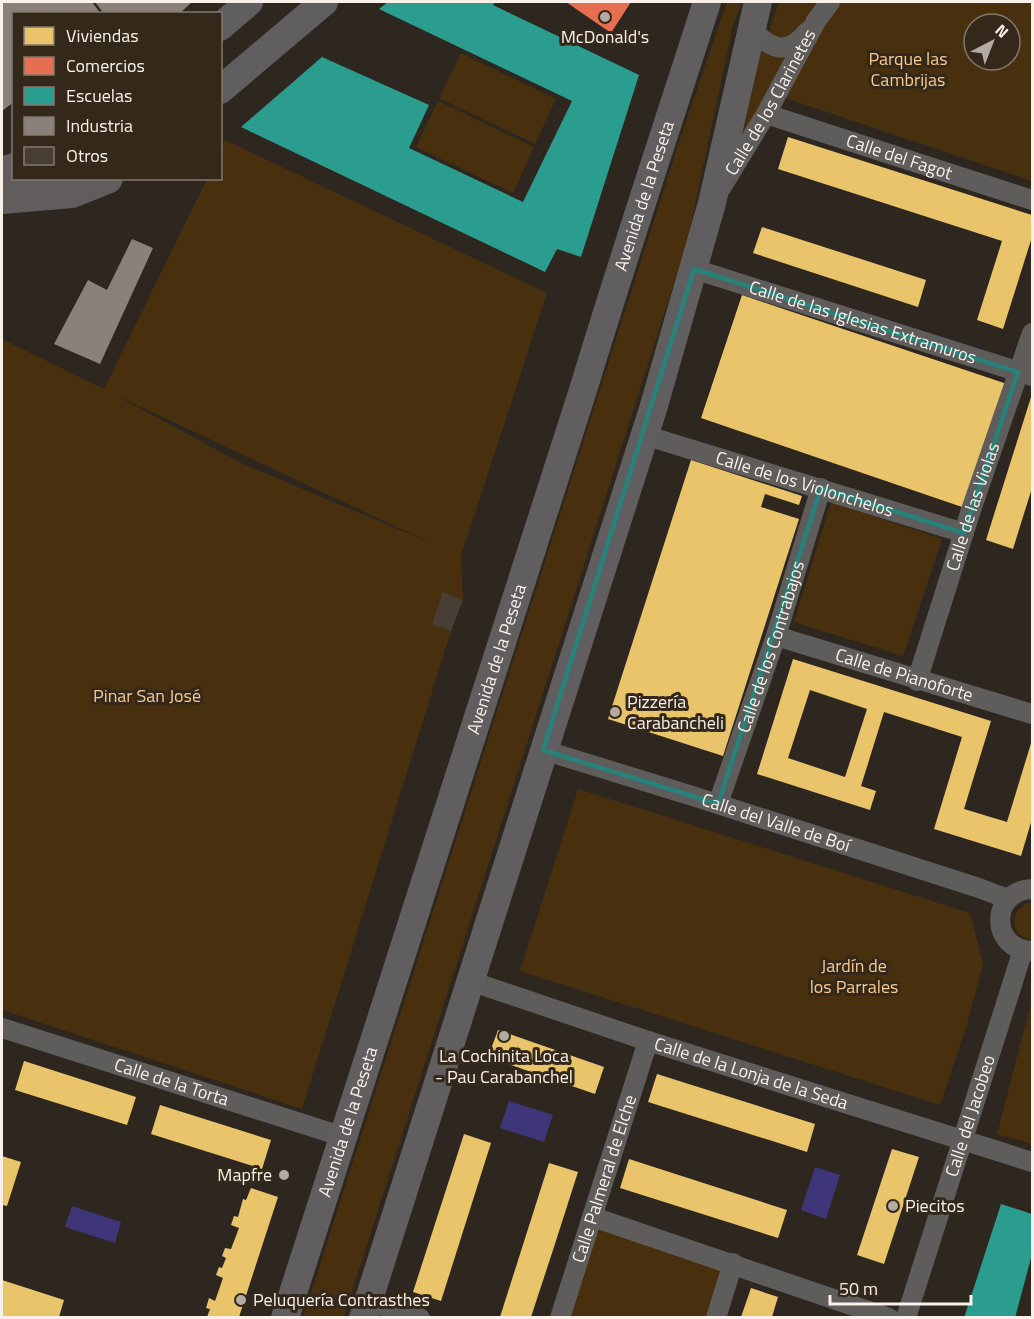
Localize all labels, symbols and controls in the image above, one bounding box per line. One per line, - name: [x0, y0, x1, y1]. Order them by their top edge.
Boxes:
- marker: McDonald's: [598, 10, 612, 24]
- legend: [12, 12, 222, 180]
- north arrow: [962, 12, 1022, 72]
- text: N: [990, 18, 1014, 43]
- text: Viviendas: [66, 22, 139, 49]
- place label: McDonald's: [561, 23, 649, 50]
- street label: Calle de los Clarinetes: [718, 24, 822, 180]
- park label: Parque las Cambrijas: [868, 45, 948, 93]
- text: Comercios: [66, 52, 145, 79]
- text: Escuelas: [66, 82, 132, 109]
- text: Industria: [66, 112, 133, 139]
- street label: Avenida de la Peseta: [607, 117, 681, 274]
- street label: Calle del Fagot: [843, 127, 956, 187]
- text: Otros: [66, 142, 108, 169]
- street label: Calle de las Iglesias Extramuros: [746, 273, 980, 371]
- street label: Calle de las Violas: [939, 439, 1006, 574]
- street label: Calle de los Violonchelos: [712, 444, 897, 524]
- street label: Calle de los Contrabajos: [730, 557, 811, 736]
- street label: Avenida de la Peseta: [459, 580, 533, 738]
- street label: Calle de Pianoforte: [832, 641, 976, 708]
- park label: Pinar San José: [93, 682, 201, 709]
- place label: Pizzería Carabancheli: [627, 688, 724, 736]
- marker: Pizzería Carabancheli: [608, 705, 622, 719]
- street label: Calle del Valle de Boí: [698, 786, 856, 859]
- park label: Jardín de los Parrales: [810, 952, 898, 1000]
- marker: La Cochinita Loca - Pau Carabanchel: [497, 1029, 511, 1043]
- street label: Calle de la Lonja de la Seda: [651, 1030, 852, 1116]
- place label: La Cochinita Loca - Pau Carabanchel: [435, 1042, 573, 1090]
- street label: Avenida de la Peseta: [311, 1043, 384, 1200]
- street label: Calle de la Torta: [111, 1051, 233, 1112]
- street label: Calle del Jacobeo: [938, 1051, 1002, 1180]
- street label: Calle Palmeral de Elche: [564, 1091, 643, 1266]
- place label: Mapfre: [217, 1161, 272, 1188]
- marker: Mapfre: [277, 1168, 291, 1182]
- place label: Piecitos: [905, 1192, 965, 1219]
- marker: Piecitos: [886, 1199, 900, 1213]
- scale bar: [830, 1268, 971, 1306]
- text: 50 m: [839, 1275, 878, 1302]
- place label: Peluquería Contrasthes: [253, 1286, 430, 1313]
- marker: Peluquería Contrasthes: [234, 1293, 248, 1307]

